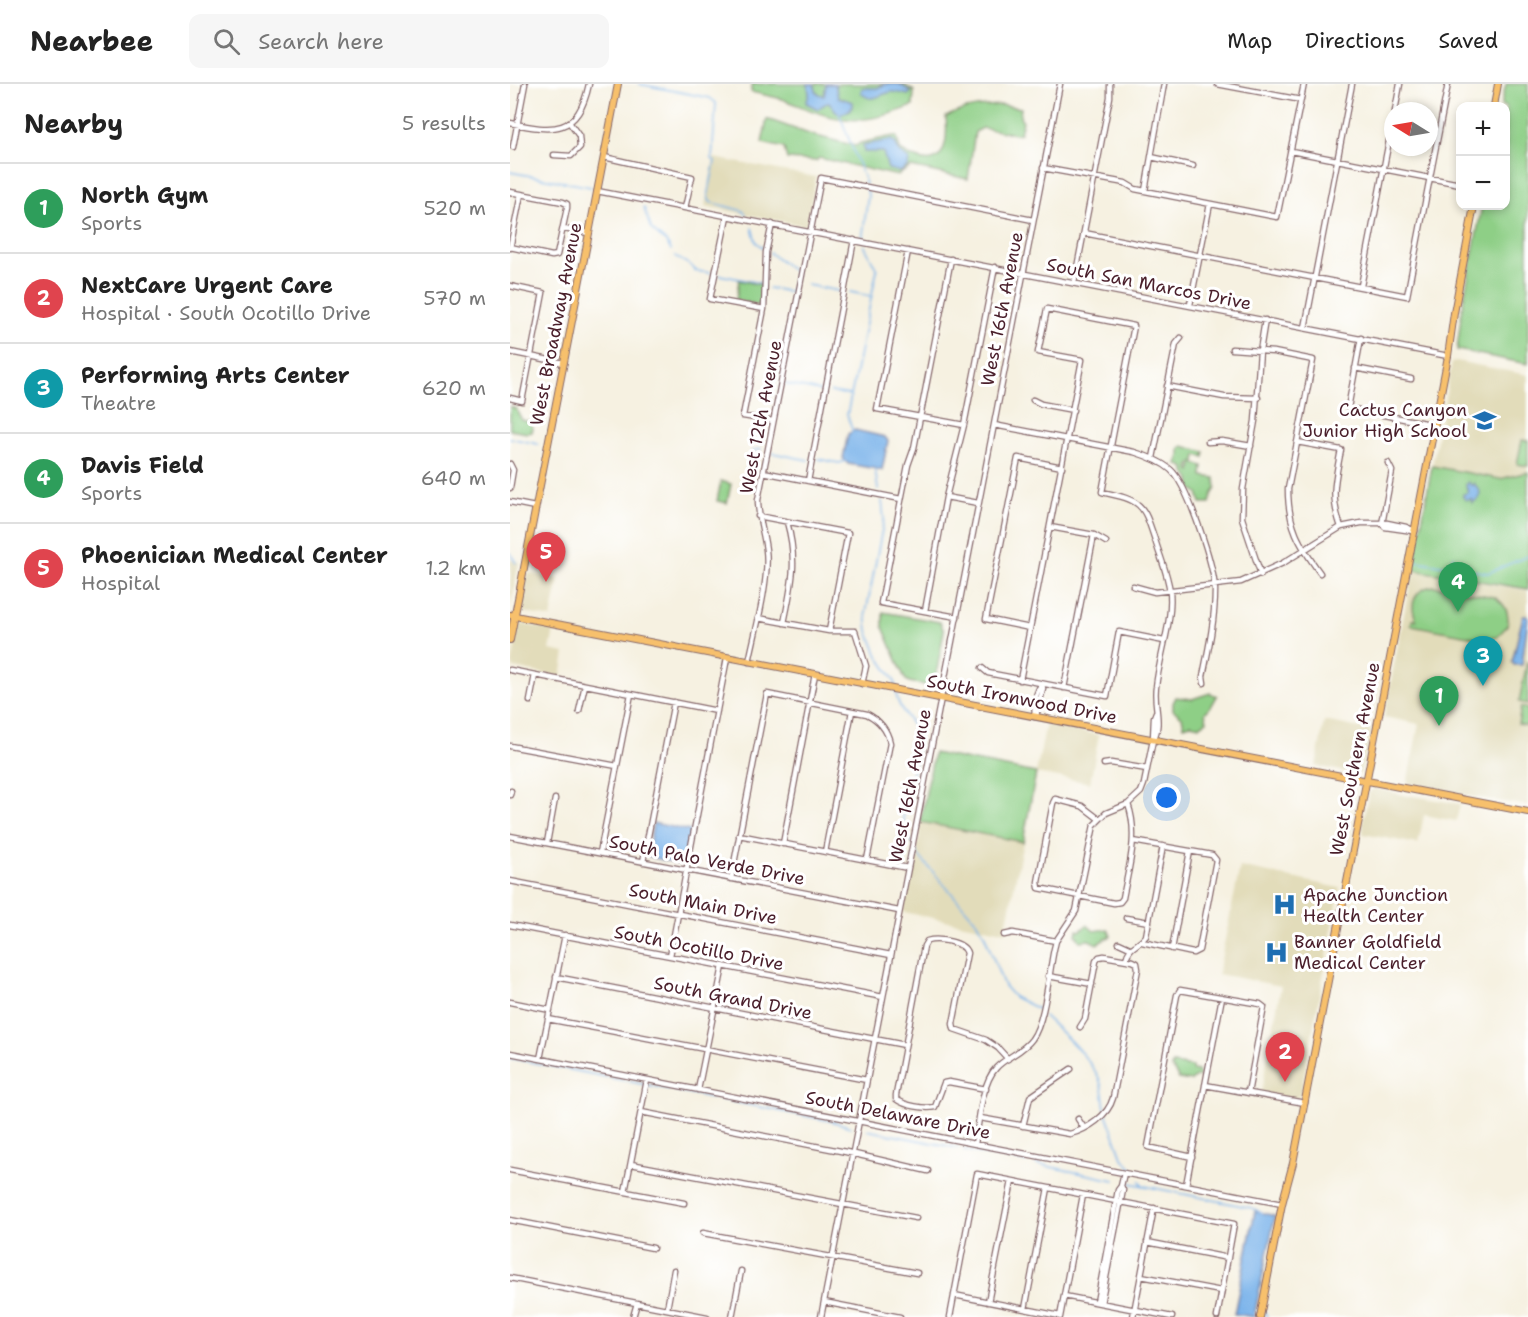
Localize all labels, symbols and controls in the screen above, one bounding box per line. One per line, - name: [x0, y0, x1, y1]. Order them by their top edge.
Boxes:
- search box: [189, 14, 609, 68]
- text: Nearbee: [30, 22, 153, 60]
- icon: search: [210, 25, 243, 58]
- text: Search here: [258, 27, 384, 56]
- text: Map: [1227, 27, 1272, 55]
- text: Directions: [1305, 27, 1405, 55]
- text: Saved: [1438, 27, 1498, 55]
- north arrow: [1384, 102, 1438, 156]
- map controls: [1456, 102, 1510, 210]
- button: +: [1456, 102, 1510, 156]
- text: Nearby: [24, 106, 123, 141]
- text: 5 results: [402, 110, 486, 136]
- button: −: [1456, 156, 1510, 210]
- text: North Gym: [81, 181, 208, 210]
- text: 1: [39, 195, 48, 221]
- text: 520 m: [423, 195, 486, 221]
- text: Sports: [81, 210, 142, 236]
- street label: West Broadway Avenue: [525, 220, 587, 428]
- street label: West 16th Avenue: [975, 230, 1029, 388]
- street label: South San Marcos Drive: [1044, 252, 1254, 316]
- text: NextCare Urgent Care: [81, 271, 333, 300]
- text: 2: [37, 285, 51, 311]
- text: 570 m: [423, 285, 486, 311]
- text: Hospital · South Ocotillo Drive: [81, 300, 371, 326]
- street label: West 12th Avenue: [734, 338, 788, 496]
- text: Performing Arts Center: [81, 361, 350, 390]
- text: 3: [37, 375, 51, 401]
- text: 620 m: [422, 375, 486, 401]
- text: Theatre: [81, 390, 156, 416]
- place label: Cactus Canyon Junior High School: [1302, 398, 1468, 443]
- school or university icon: Cactus Canyon Junior High School: [1472, 407, 1498, 433]
- text: Davis Field: [81, 451, 204, 480]
- text: 4: [37, 465, 51, 491]
- text: 640 m: [421, 465, 486, 491]
- text: Sports: [81, 480, 142, 506]
- pin: 5: [526, 532, 566, 582]
- text: Phoenician Medical Center: [81, 541, 388, 570]
- text: 5: [37, 555, 50, 581]
- text: 1.2 km: [426, 555, 486, 581]
- pin: 4: [1438, 562, 1478, 612]
- text: Hospital: [81, 570, 160, 596]
- pin: 3: [1464, 636, 1502, 686]
- street label: West Southern Avenue: [1324, 660, 1386, 858]
- street label: South Ironwood Drive: [925, 669, 1119, 729]
- pin: 1: [1420, 676, 1458, 726]
- street label: West 16th Avenue: [883, 707, 937, 865]
- your location: [1152, 783, 1181, 812]
- street label: South Palo Verde Drive: [607, 829, 807, 891]
- street label: South Main Drive: [627, 878, 779, 930]
- place label: Apache Junction Health Center: [1303, 883, 1448, 928]
- hospital icon: Apache Junction Health Center: [1272, 892, 1298, 918]
- street label: South Ocotillo Drive: [612, 920, 786, 976]
- place label: Banner Goldfield Medical Center: [1294, 930, 1441, 975]
- hospital icon: Banner Goldfield Medical Center: [1263, 939, 1289, 965]
- street label: South Grand Drive: [652, 971, 814, 1025]
- pin: 2: [1266, 1032, 1304, 1082]
- street label: South Delaware Drive: [803, 1085, 993, 1145]

